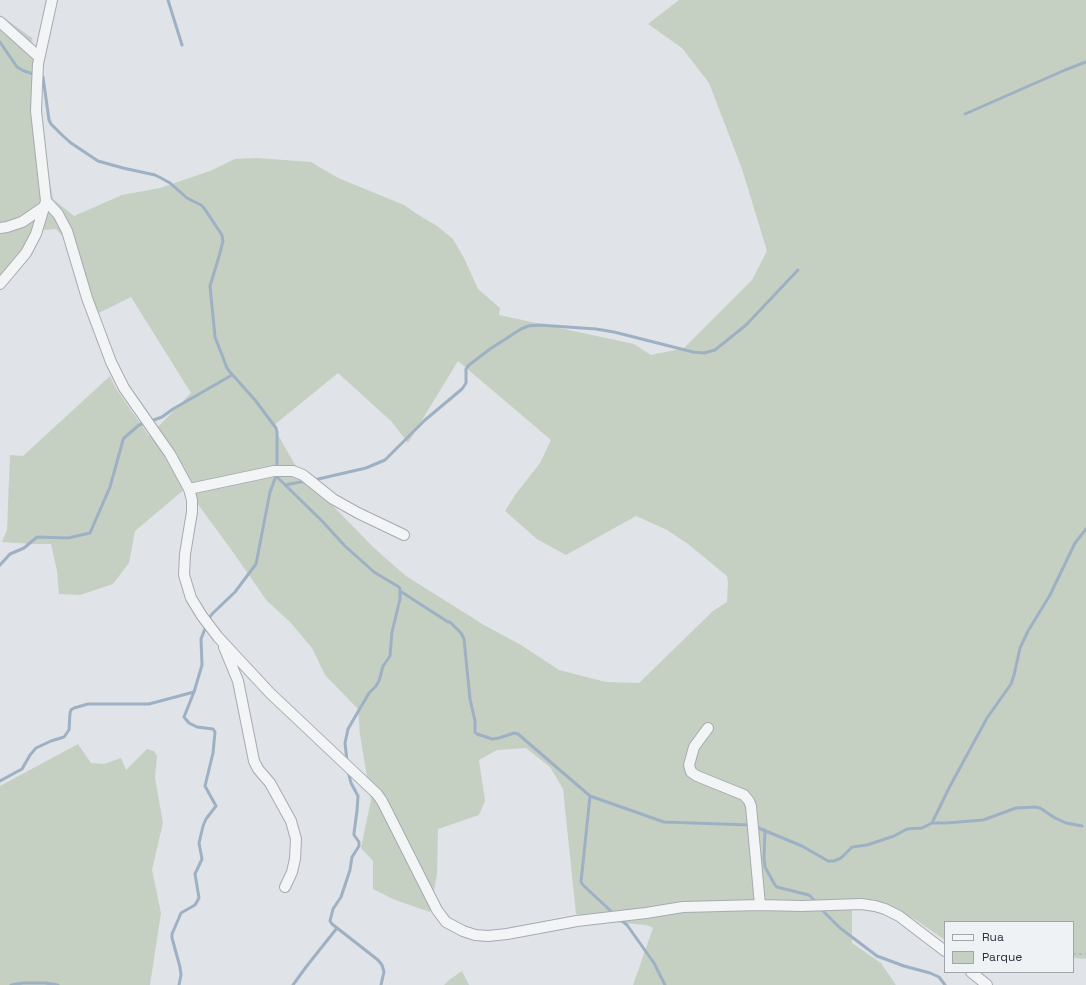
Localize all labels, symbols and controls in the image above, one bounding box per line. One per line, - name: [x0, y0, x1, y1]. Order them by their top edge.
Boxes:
- legend: [944, 921, 1074, 973]
- text: Rua: [982, 929, 1004, 945]
- text: Parque: [982, 949, 1022, 965]

